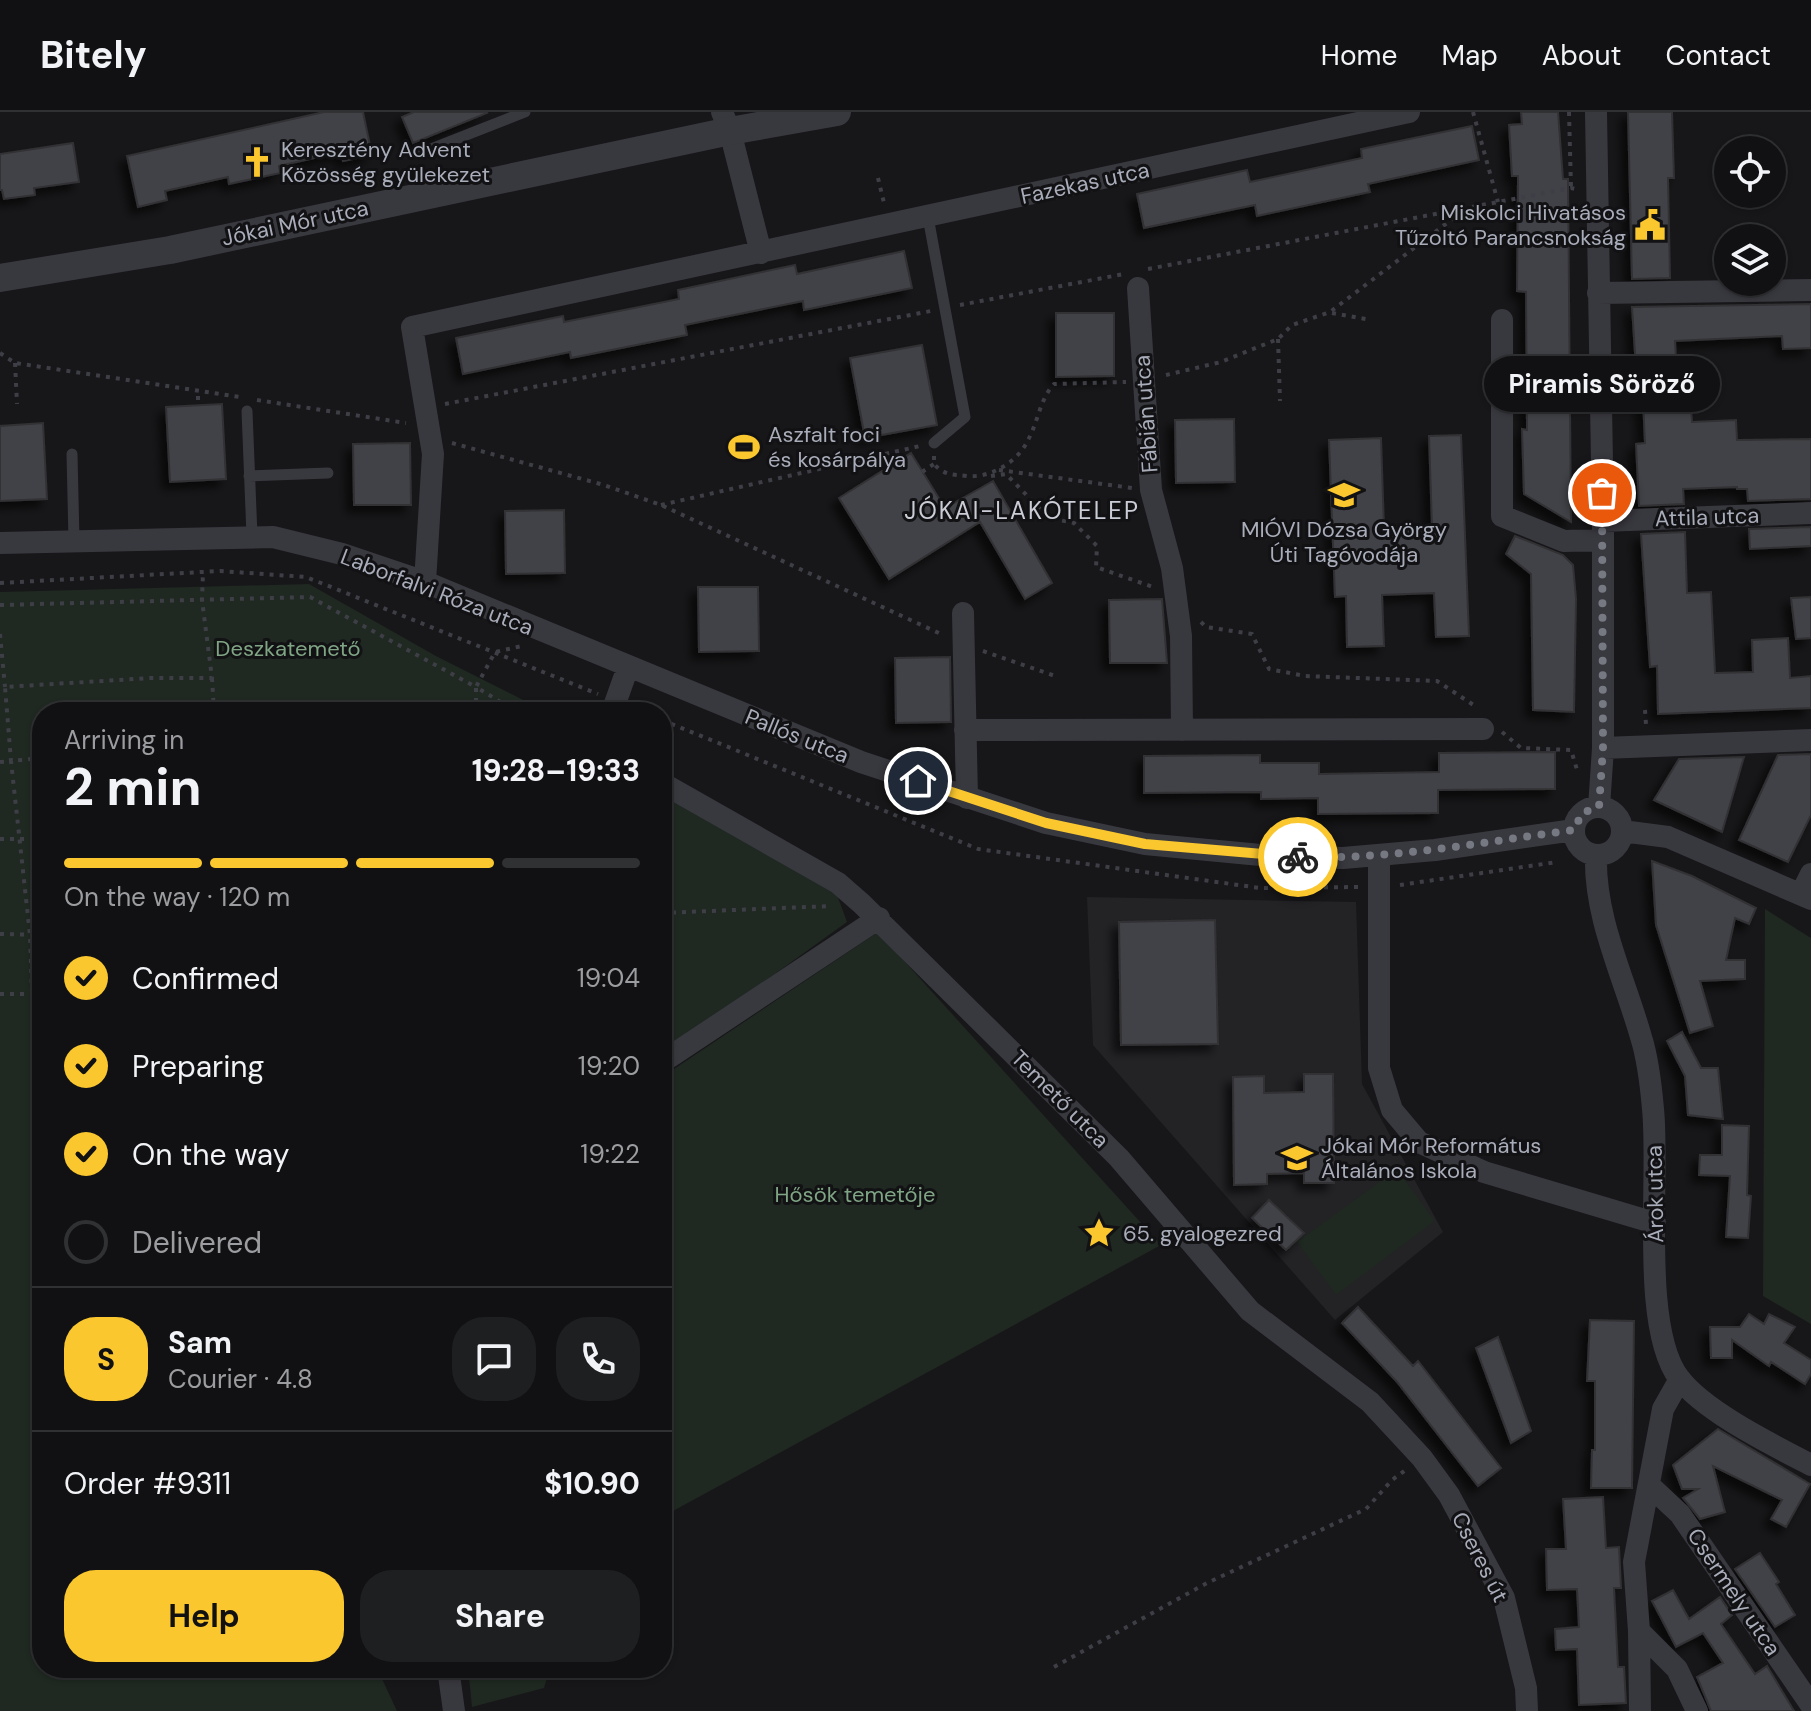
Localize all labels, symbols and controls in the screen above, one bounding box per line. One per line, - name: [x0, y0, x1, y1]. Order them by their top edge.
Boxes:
- text: Bitely: [40, 30, 147, 80]
- text: Home: [1321, 37, 1397, 74]
- text: Map: [1441, 37, 1498, 74]
- text: About: [1542, 37, 1621, 74]
- text: Contact: [1665, 37, 1771, 74]
- place label: Keresztény Advent Közösség gyülekezet: [281, 135, 490, 189]
- map controls: [1714, 136, 1786, 296]
- button: locate: [1714, 136, 1786, 208]
- church icon: Keresztény Advent Közösség gyülekezet: [240, 145, 274, 179]
- street label: Fazekas utca: [1018, 155, 1152, 211]
- street label: Jókai Mór utca: [219, 193, 371, 253]
- place label: Miskolci Hivatásos Tűzoltó Parancsnokság: [1395, 198, 1626, 252]
- public building icon: Miskolci Hivatásos Tűzoltó Parancsnokság: [1633, 208, 1667, 242]
- button: layers: [1714, 224, 1786, 296]
- street label: Fábián utca: [1127, 354, 1165, 474]
- callout: Piramis Söröző: [1484, 357, 1720, 413]
- text: Piramis Söröző: [1509, 367, 1695, 401]
- place label: Aszfalt foci és kosárpálya: [768, 420, 906, 474]
- sports icon: Aszfalt foci és kosárpálya: [727, 430, 761, 464]
- pin: [1568, 459, 1636, 527]
- icon: bag: [1580, 471, 1624, 515]
- school or university icon: MIÓVI Dózsa György Úti Tagóvodája: [1327, 478, 1361, 512]
- district label: JÓKAI-LAKÓTELEP: [904, 495, 1140, 526]
- street label: Attila utca: [1654, 501, 1760, 533]
- place label: MIÓVI Dózsa György Úti Tagóvodája: [1241, 515, 1447, 569]
- street label: Laborfalvi Róza utca: [337, 542, 537, 642]
- park label: Deszkatemető: [215, 634, 361, 663]
- street label: Pallós utca: [741, 702, 853, 770]
- text: Arriving in: [64, 723, 184, 757]
- pin: [884, 747, 952, 815]
- text: 19:28–19:33: [472, 751, 640, 790]
- text: 2 min: [64, 753, 202, 821]
- icon: home: [896, 759, 940, 803]
- courier: [1258, 817, 1338, 897]
- icon: bike: [1276, 835, 1320, 879]
- text: On the way · 120 m: [64, 880, 290, 914]
- icon: check: [64, 956, 108, 1000]
- text: Confirmed: [132, 959, 279, 998]
- text: 19:04: [577, 961, 640, 995]
- icon: check: [64, 1044, 108, 1088]
- street label: Temető utca: [1005, 1044, 1115, 1154]
- text: Preparing: [132, 1047, 264, 1086]
- text: 19:20: [578, 1049, 640, 1083]
- place label: Jókai Mór Református Általános Iskola: [1321, 1131, 1541, 1185]
- icon: check: [64, 1132, 108, 1176]
- text: On the way: [132, 1135, 289, 1174]
- text: 19:22: [580, 1137, 640, 1171]
- school or university icon: Jókai Mór Református Általános Iskola: [1280, 1141, 1314, 1175]
- street label: Árok utca: [1640, 1145, 1670, 1243]
- park label: Hősök temetője: [775, 1180, 935, 1209]
- place icon: 65. gyalogezred: [1082, 1216, 1116, 1250]
- place label: 65. gyalogezred: [1123, 1219, 1282, 1248]
- text: Delivered: [132, 1223, 262, 1262]
- button: chat: [452, 1317, 536, 1401]
- button: phone: [556, 1317, 640, 1401]
- text: Sam: [168, 1323, 232, 1362]
- text: S: [97, 1340, 115, 1379]
- text: Courier · 4.8: [168, 1362, 313, 1396]
- text: Order #9311: [64, 1464, 231, 1503]
- text: $10.90: [544, 1464, 640, 1503]
- street label: Cseres út: [1445, 1507, 1515, 1607]
- street label: Csermely utca: [1681, 1523, 1787, 1661]
- button: Help: [64, 1570, 344, 1662]
- button: Share: [360, 1570, 640, 1662]

